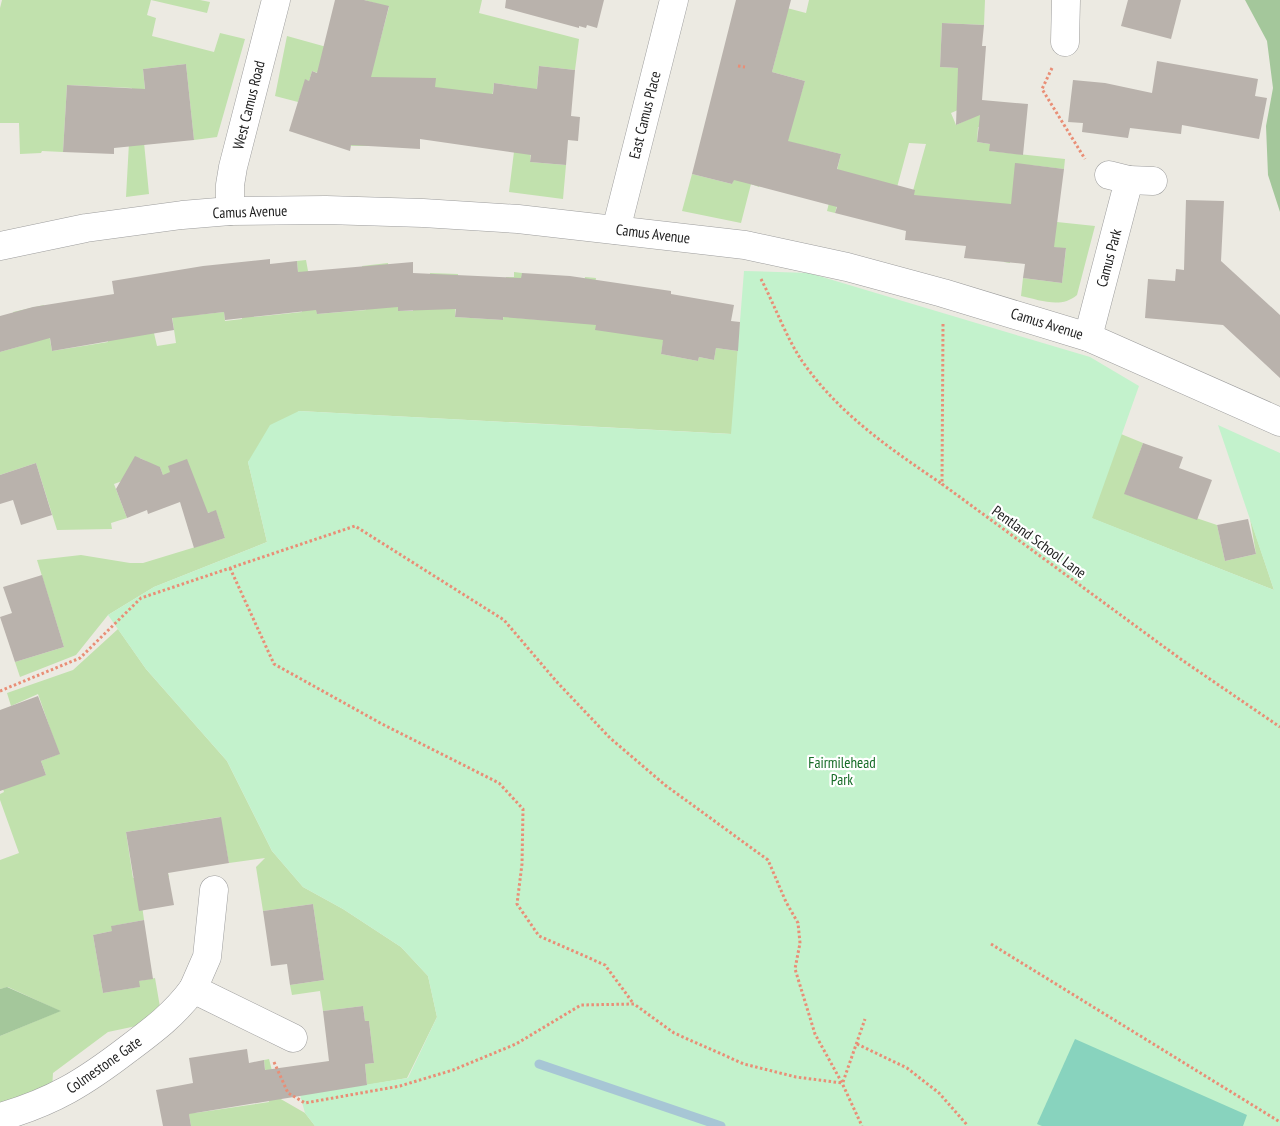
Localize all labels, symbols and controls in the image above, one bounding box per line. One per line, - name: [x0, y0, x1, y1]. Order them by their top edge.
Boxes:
- street label: West Camus Road: [228, 58, 269, 151]
- street label: East Camus Place: [624, 69, 665, 161]
- street label: Camus Avenue: [212, 201, 288, 222]
- street label: Camus Avenue: [615, 220, 691, 247]
- street label: Camus Park: [1092, 227, 1125, 289]
- street label: Camus Avenue: [1009, 304, 1086, 344]
- street label: Pentland School Lane: [988, 501, 1090, 582]
- park label: Fairmilehead Park: [808, 753, 876, 789]
- street label: Colmestone Gate: [62, 1032, 145, 1097]

